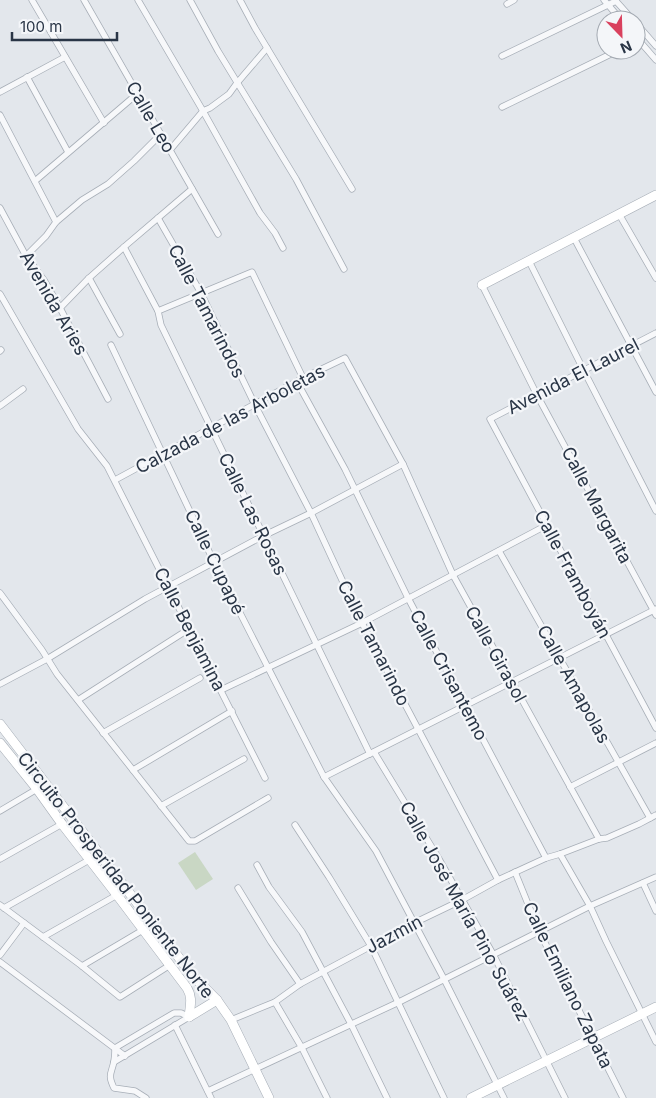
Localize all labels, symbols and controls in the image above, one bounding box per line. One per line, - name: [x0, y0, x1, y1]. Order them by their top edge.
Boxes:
- scale bar: [12, 10, 118, 42]
- north arrow: [596, 10, 646, 60]
- text: 100 m: [20, 17, 62, 36]
- text: N: [618, 38, 635, 57]
- street label: Calle Leo: [122, 78, 180, 156]
- street label: Calle Tamarindos: [164, 241, 250, 381]
- street label: Avenida Aries: [16, 247, 92, 359]
- street label: Avenida El Laurel: [504, 334, 642, 418]
- street label: Calzada de las Arboletas: [132, 360, 328, 478]
- street label: Calle Margarita: [557, 443, 637, 567]
- street label: Calle Las Rosas: [214, 449, 292, 579]
- street label: Calle Cupapé: [181, 506, 249, 618]
- street label: Calle Framboyán: [530, 506, 616, 642]
- street label: Calle Benjamina: [150, 564, 230, 694]
- street label: Calle Tamarindo: [333, 577, 415, 709]
- street label: Calle Girasol: [461, 602, 531, 706]
- street label: Calle Crisantemo: [406, 606, 492, 744]
- street label: Calle Amapolas: [533, 621, 615, 747]
- street label: Circuito Prosperidad Poniente Norte: [13, 748, 219, 1002]
- street label: Calle José María Pino Suárez: [396, 797, 534, 1025]
- street label: Calle Emiliano Zapata: [519, 898, 617, 1072]
- street label: Jazmín: [362, 910, 426, 958]

